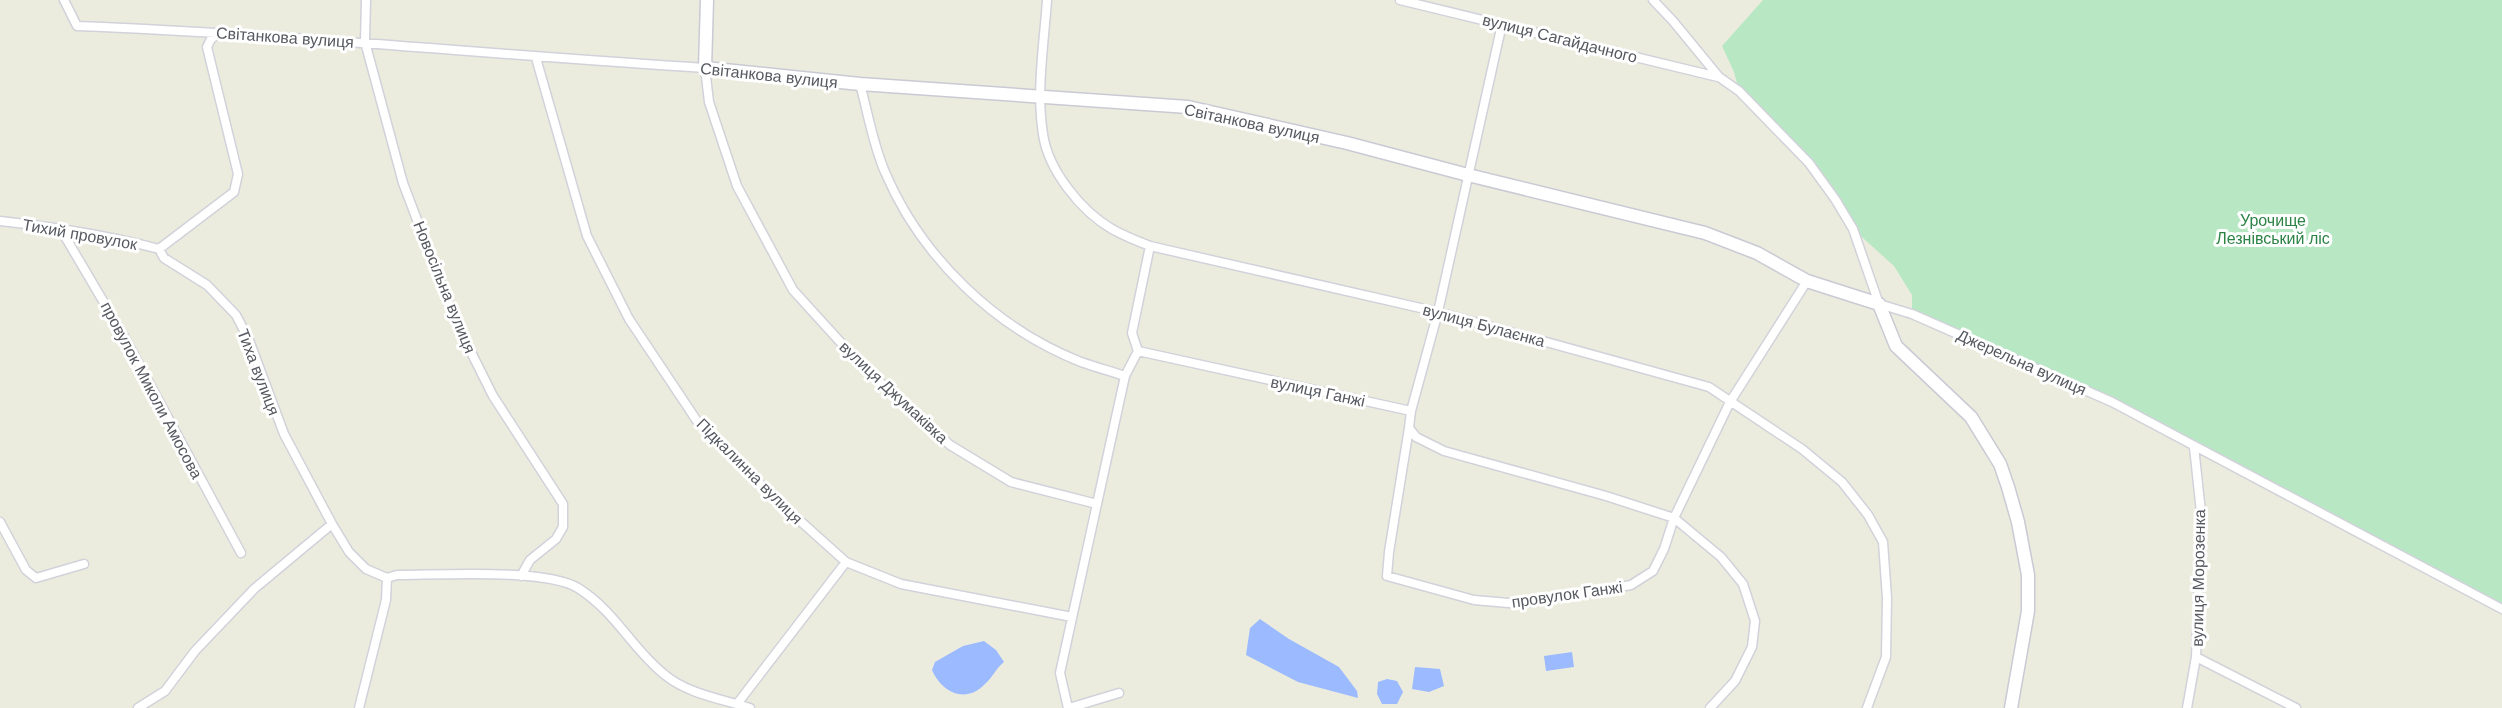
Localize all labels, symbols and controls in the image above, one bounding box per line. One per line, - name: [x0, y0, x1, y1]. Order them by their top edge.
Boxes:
- street label: вулиця Сагайдачного: [1481, 11, 1639, 66]
- street label: Світанкова вулиця: [215, 24, 354, 51]
- street label: Світанкова вулиця: [699, 60, 839, 91]
- street label: Світанкова вулиця: [1183, 101, 1321, 146]
- park label: Урочище Лезнівський ліс: [2216, 212, 2330, 247]
- street label: Тихий провулок: [21, 216, 139, 253]
- street label: Новосільна вулиця: [410, 219, 479, 356]
- street label: провулок Миколи Амосова: [98, 299, 206, 482]
- street label: вулиця Булаєнка: [1421, 301, 1547, 350]
- street label: Джерельна вулиця: [1955, 326, 2089, 399]
- street label: Тиха вулиця: [234, 327, 283, 418]
- street label: вулиця Джумаківка: [836, 338, 951, 447]
- street label: вулиця Ганжі: [1269, 373, 1367, 410]
- street label: Підкалинна вулиця: [693, 415, 806, 528]
- street label: вулиця Морозенка: [2189, 509, 2208, 647]
- street label: провулок Ганжі: [1510, 578, 1624, 611]

